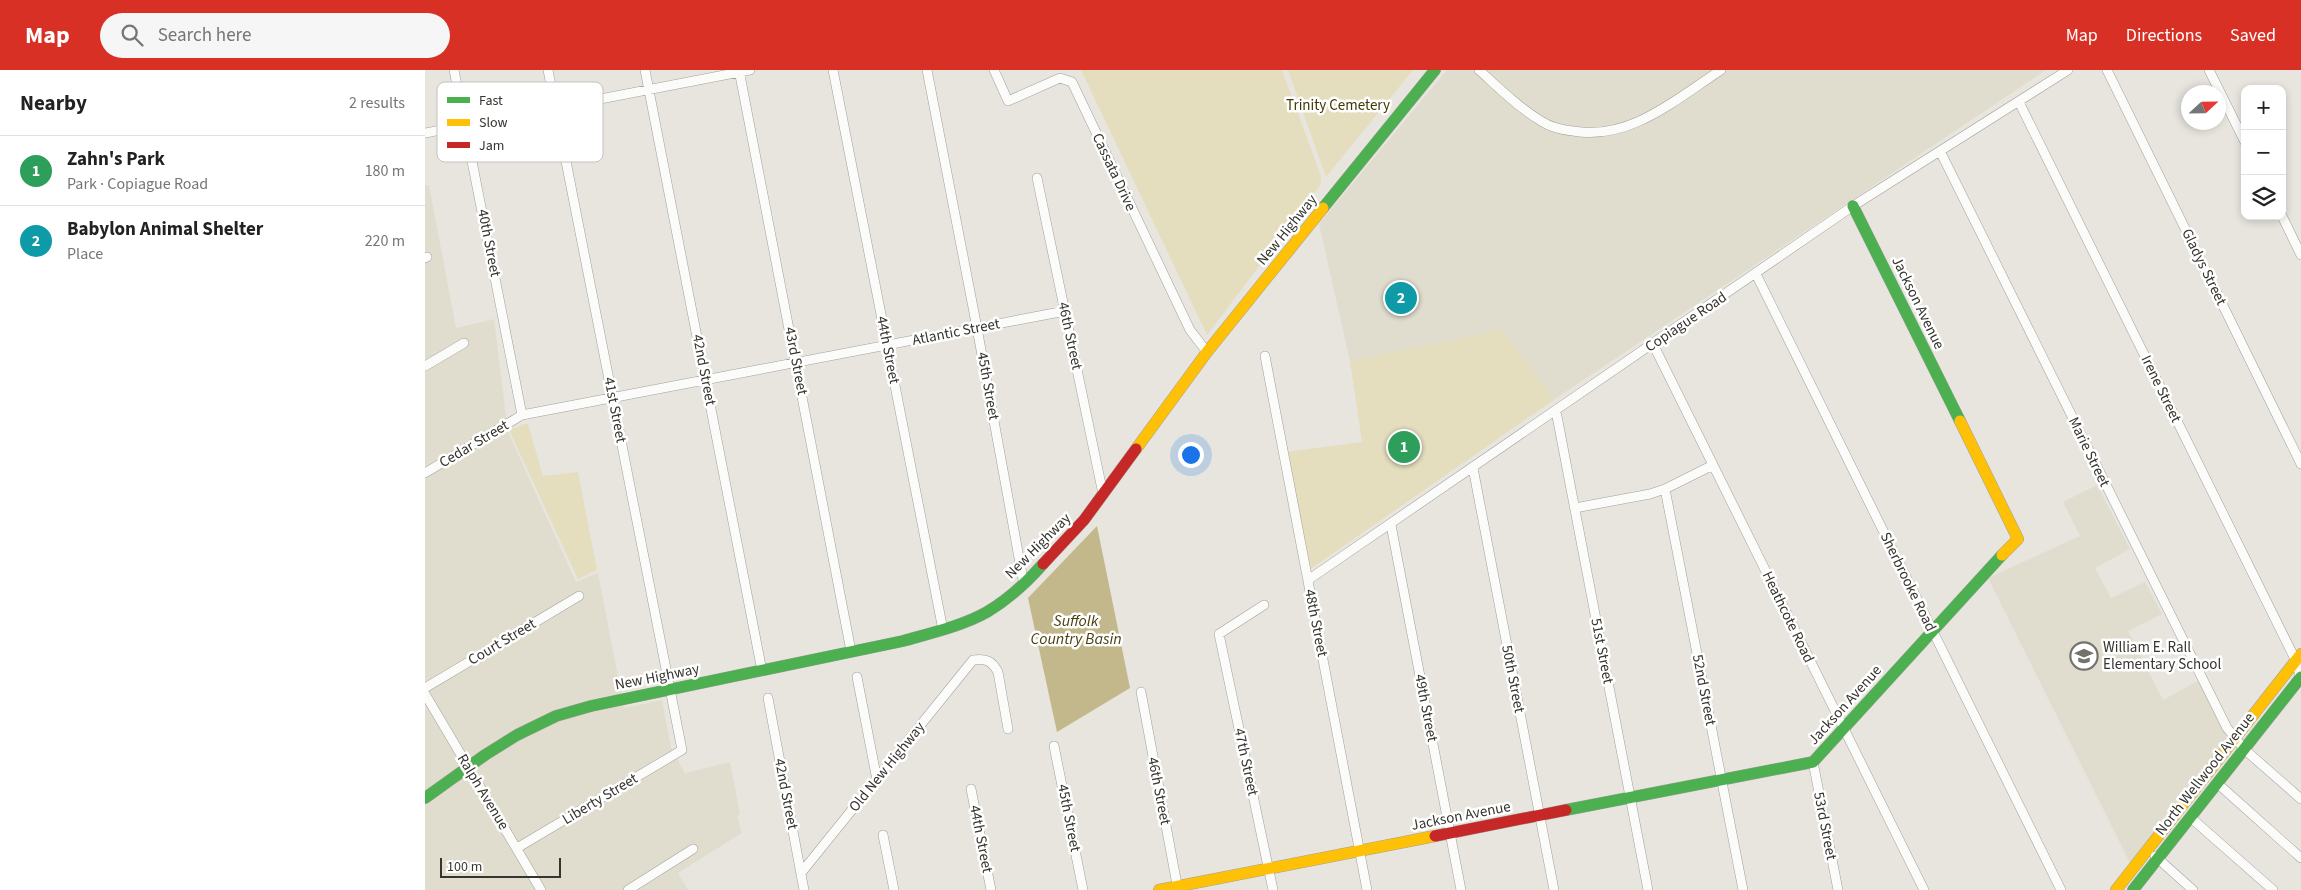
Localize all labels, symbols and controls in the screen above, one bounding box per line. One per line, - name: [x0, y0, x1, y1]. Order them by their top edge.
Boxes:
- search box: [100, 13, 450, 58]
- text: Map: [25, 18, 70, 53]
- icon: search: [118, 21, 146, 49]
- text: Search here: [158, 22, 251, 49]
- text: Map: [2066, 23, 2098, 48]
- text: Directions: [2126, 23, 2202, 48]
- text: Saved: [2230, 23, 2276, 48]
- legend: [437, 82, 603, 162]
- north arrow: [2181, 85, 2226, 130]
- map controls: [2241, 85, 2286, 220]
- button: +: [2241, 85, 2286, 130]
- text: Nearby: [20, 88, 87, 118]
- text: Fast: [479, 91, 503, 111]
- text: 2 results: [349, 92, 405, 114]
- park label: Trinity Cemetery: [1286, 95, 1390, 116]
- text: Slow: [479, 113, 508, 133]
- street label: Cassata Drive: [1087, 130, 1141, 214]
- button: −: [2241, 130, 2286, 175]
- text: Jam: [479, 136, 504, 156]
- text: Zahn's Park: [67, 146, 165, 173]
- text: 1: [32, 160, 40, 182]
- text: 180 m: [365, 160, 405, 182]
- text: Park · Copiague Road: [67, 173, 208, 195]
- button: layers: [2241, 175, 2286, 220]
- street label: New Highway: [1252, 190, 1322, 270]
- street label: 40th Street: [472, 207, 506, 279]
- text: Babylon Animal Shelter: [67, 216, 263, 243]
- street label: Gladys Street: [2176, 225, 2232, 309]
- text: 2: [32, 230, 40, 252]
- text: 220 m: [365, 230, 405, 252]
- text: Place: [67, 243, 103, 265]
- street label: Jackson Avenue: [1886, 253, 1950, 353]
- pin: 2: [1385, 279, 1417, 317]
- street label: Copiague Road: [1641, 287, 1731, 357]
- street label: 46th Street: [1053, 300, 1087, 372]
- street label: Atlantic Street: [910, 313, 1002, 351]
- street label: 44th Street: [871, 314, 905, 386]
- street label: 43rd Street: [779, 325, 813, 397]
- street label: 42nd Street: [687, 333, 721, 407]
- street label: 45th Street: [972, 350, 1004, 422]
- street label: Irene Street: [2136, 352, 2186, 426]
- street label: 41st Street: [598, 375, 632, 445]
- street label: Marie Street: [2063, 414, 2115, 490]
- street label: Cedar Street: [435, 415, 513, 473]
- pin: 1: [1388, 428, 1420, 466]
- your location: [1178, 442, 1204, 468]
- street label: New Highway: [1000, 508, 1076, 584]
- street label: Sherbrooke Road: [1875, 529, 1941, 635]
- street label: Heathcote Road: [1757, 568, 1819, 666]
- street label: 48th Street: [1299, 587, 1333, 659]
- water label: Suffolk Country Basin: [1030, 610, 1122, 650]
- street label: Court Street: [464, 614, 540, 670]
- street label: 51st Street: [1585, 616, 1619, 686]
- place label: William E. Rall Elementary School: [2103, 637, 2221, 675]
- school or university icon: William E. Rall Elementary School: [2069, 641, 2099, 671]
- street label: 50th Street: [1496, 643, 1530, 715]
- street label: 52nd Street: [1687, 653, 1721, 727]
- street label: New Highway: [613, 659, 701, 695]
- street label: Jackson Avenue: [1803, 660, 1887, 750]
- street label: 49th Street: [1409, 672, 1443, 744]
- street label: North Wellwood Avenue: [2150, 708, 2260, 840]
- street label: Old New Highway: [844, 717, 930, 817]
- street label: 47th Street: [1229, 726, 1263, 798]
- street label: Ralph Avenue: [452, 750, 514, 834]
- street label: 46th Street: [1142, 755, 1176, 827]
- street label: 42nd Street: [769, 757, 803, 831]
- street label: Liberty Street: [558, 768, 642, 830]
- street label: 45th Street: [1052, 782, 1086, 854]
- street label: 53rd Street: [1808, 790, 1842, 862]
- street label: Jackson Avenue: [1409, 796, 1513, 836]
- street label: 44th Street: [964, 803, 998, 875]
- scale bar: [440, 855, 561, 878]
- text: 100 m: [447, 857, 482, 877]

